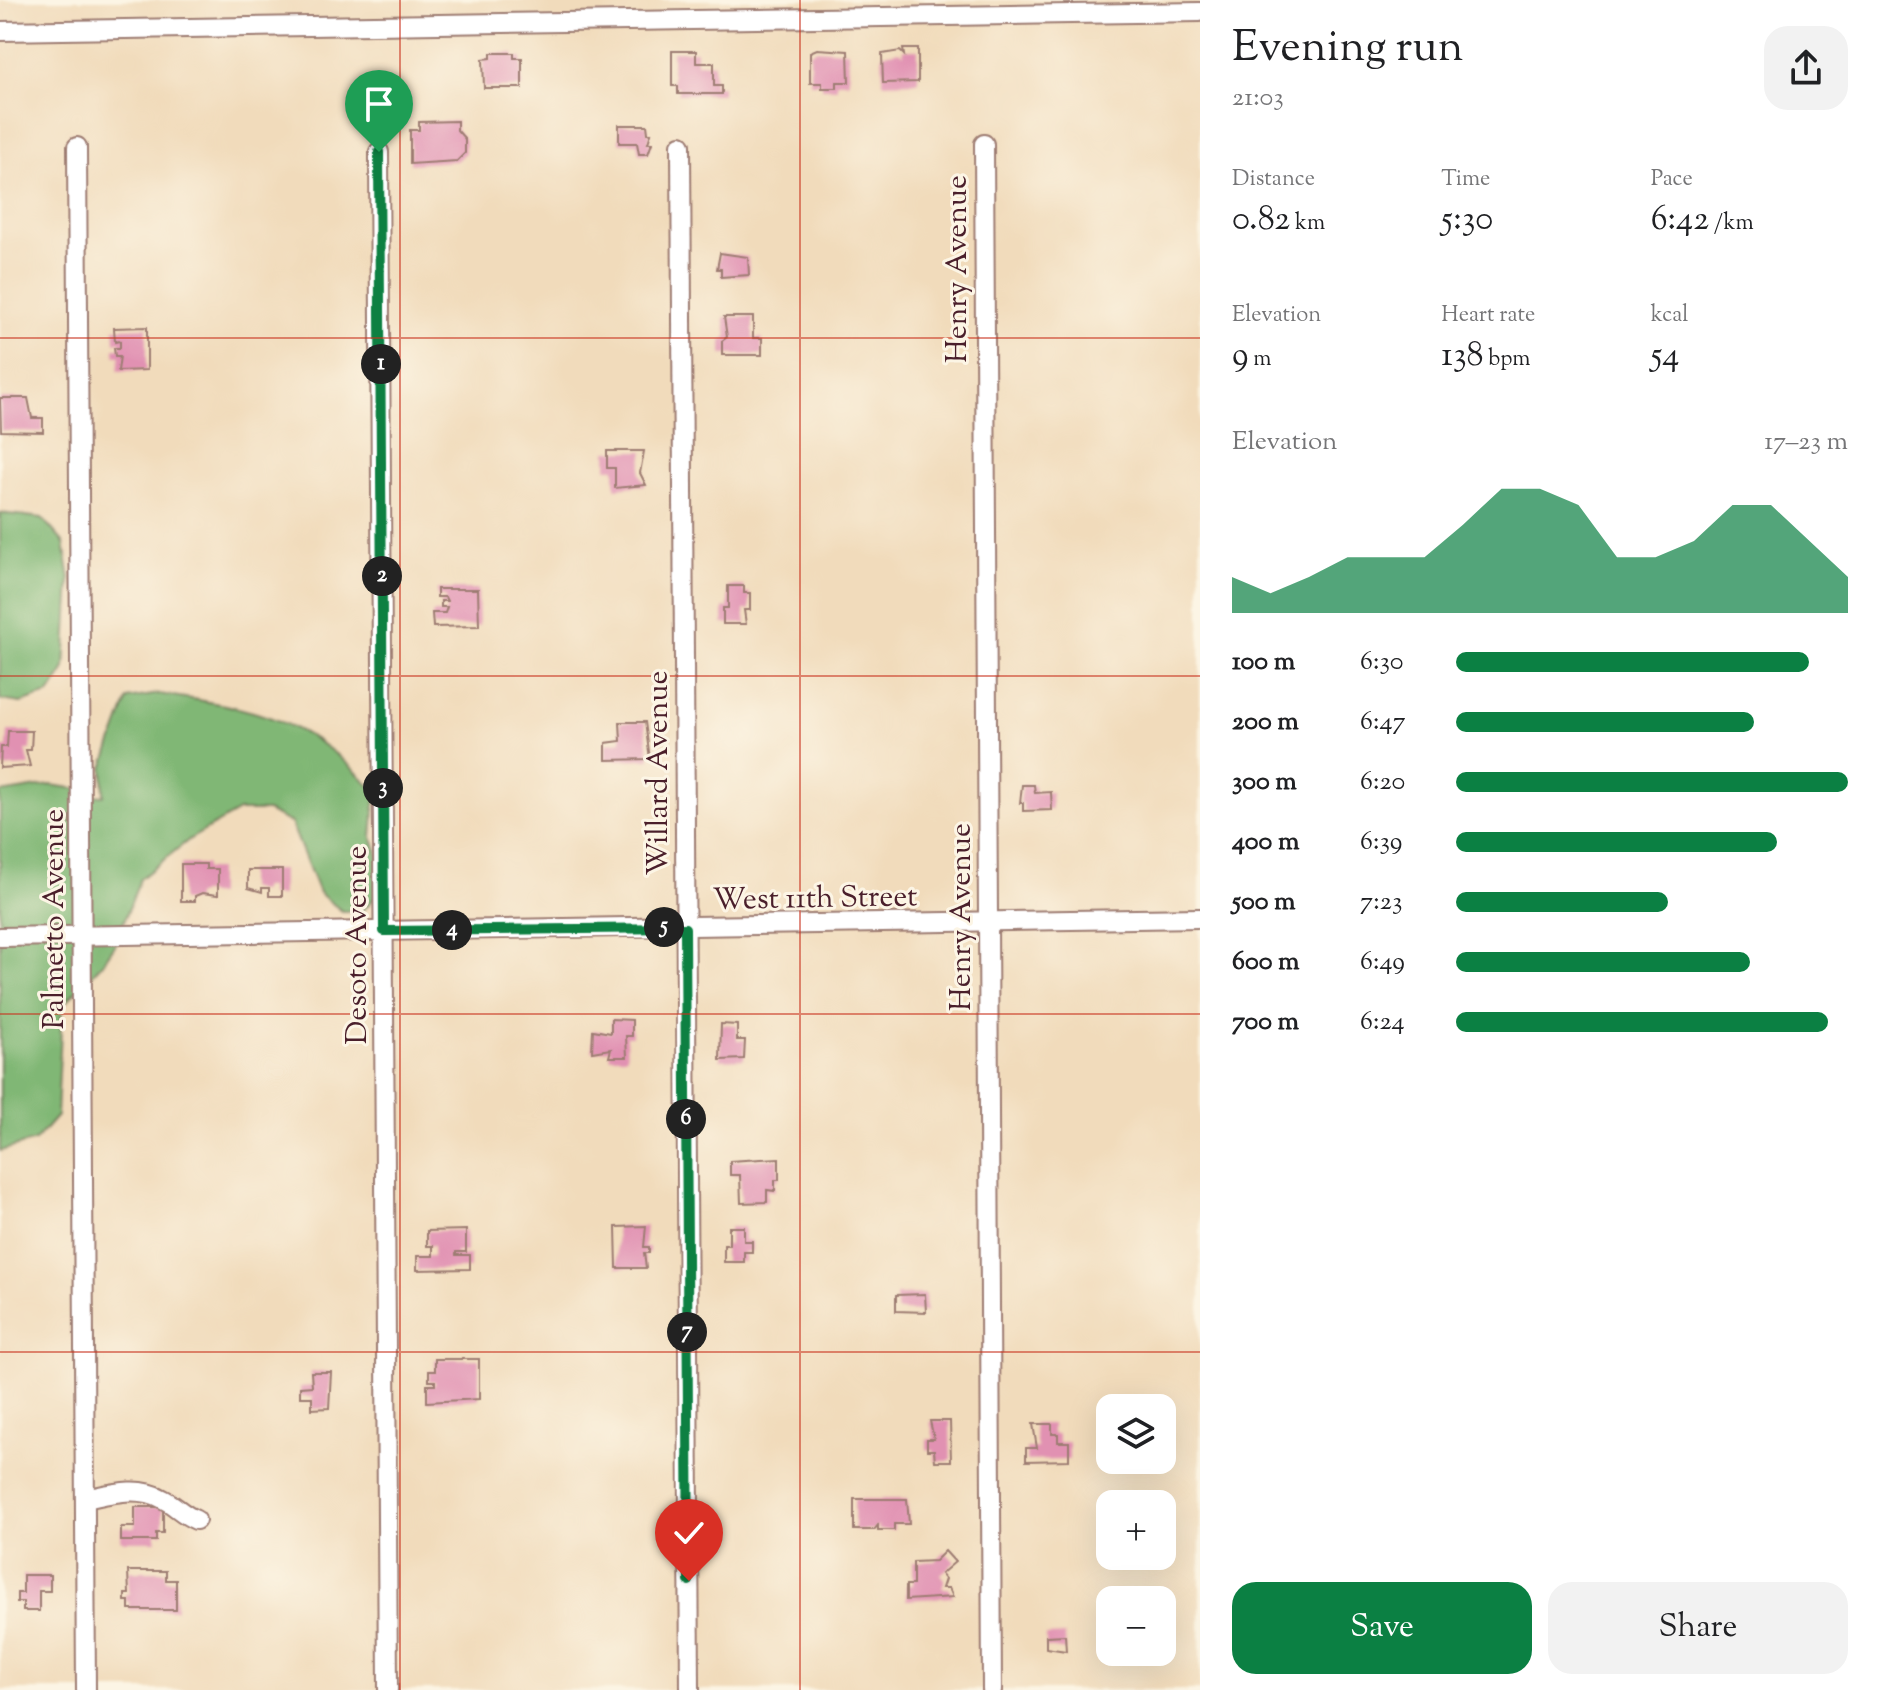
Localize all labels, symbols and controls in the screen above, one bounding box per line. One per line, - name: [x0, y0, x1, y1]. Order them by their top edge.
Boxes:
- text: Evening run: [1232, 18, 1464, 81]
- button: share: [1764, 26, 1848, 110]
- pin: [345, 70, 413, 152]
- text: 21:03: [1232, 80, 1284, 117]
- icon: arrive: [357, 82, 401, 126]
- text: Distance: [1232, 164, 1315, 196]
- text: Time: [1441, 164, 1490, 196]
- text: Pace: [1651, 164, 1693, 196]
- street label: Henry Avenue: [937, 175, 980, 363]
- text: 0.82: [1232, 196, 1290, 245]
- text: 5:30: [1441, 196, 1493, 245]
- text: 6:42: [1651, 196, 1709, 245]
- text: km: [1290, 208, 1325, 240]
- text: /km: [1709, 208, 1754, 240]
- text: Elevation: [1232, 300, 1321, 332]
- text: Heart rate: [1441, 300, 1535, 332]
- text: kcal: [1651, 300, 1688, 332]
- text: 9: [1232, 332, 1249, 381]
- text: 138: [1441, 332, 1484, 381]
- text: 54: [1651, 332, 1679, 381]
- pin: 1: [361, 344, 401, 384]
- text: m: [1249, 344, 1271, 376]
- text: bpm: [1484, 344, 1531, 376]
- text: 1: [377, 348, 385, 380]
- text: Elevation: [1232, 424, 1337, 461]
- text: 17–23 m: [1764, 424, 1848, 461]
- pin: 2: [362, 556, 402, 596]
- text: 2: [377, 560, 387, 592]
- text: 100 m: [1232, 644, 1295, 681]
- text: 6:30: [1360, 644, 1403, 681]
- street label: Willard Avenue: [638, 670, 681, 876]
- text: 200 m: [1232, 704, 1299, 741]
- text: 6:47: [1360, 704, 1406, 741]
- text: 300 m: [1232, 764, 1297, 801]
- text: 6:20: [1360, 764, 1405, 801]
- pin: 3: [363, 768, 403, 808]
- text: 3: [379, 772, 387, 804]
- street label: Palmetto Avenue: [34, 809, 77, 1029]
- street label: Henry Avenue: [941, 823, 984, 1011]
- text: 400 m: [1232, 824, 1299, 861]
- text: 6:39: [1360, 824, 1402, 861]
- street label: Desoto Avenue: [337, 845, 380, 1045]
- street label: West 11th Street: [712, 876, 918, 923]
- text: 500 m: [1232, 884, 1295, 921]
- text: 7:23: [1360, 884, 1402, 921]
- pin: 5: [644, 907, 684, 947]
- pin: 4: [432, 910, 472, 950]
- text: 5: [660, 911, 668, 943]
- text: 4: [446, 914, 458, 946]
- text: 600 m: [1232, 944, 1299, 981]
- text: 6:49: [1360, 944, 1405, 981]
- text: 700 m: [1232, 1004, 1299, 1041]
- text: 6:24: [1360, 1004, 1405, 1041]
- pin: 6: [666, 1099, 706, 1139]
- text: 6: [681, 1103, 691, 1135]
- pin: 7: [667, 1312, 707, 1352]
- text: 7: [681, 1316, 693, 1348]
- map controls: [1096, 1394, 1176, 1666]
- button: layers: [1096, 1394, 1176, 1474]
- button: +: [1096, 1490, 1176, 1570]
- pin: [655, 1499, 723, 1581]
- icon: check: [667, 1511, 711, 1555]
- button: Save: [1232, 1582, 1532, 1674]
- button: Share: [1548, 1582, 1848, 1674]
- button: −: [1096, 1586, 1176, 1666]

